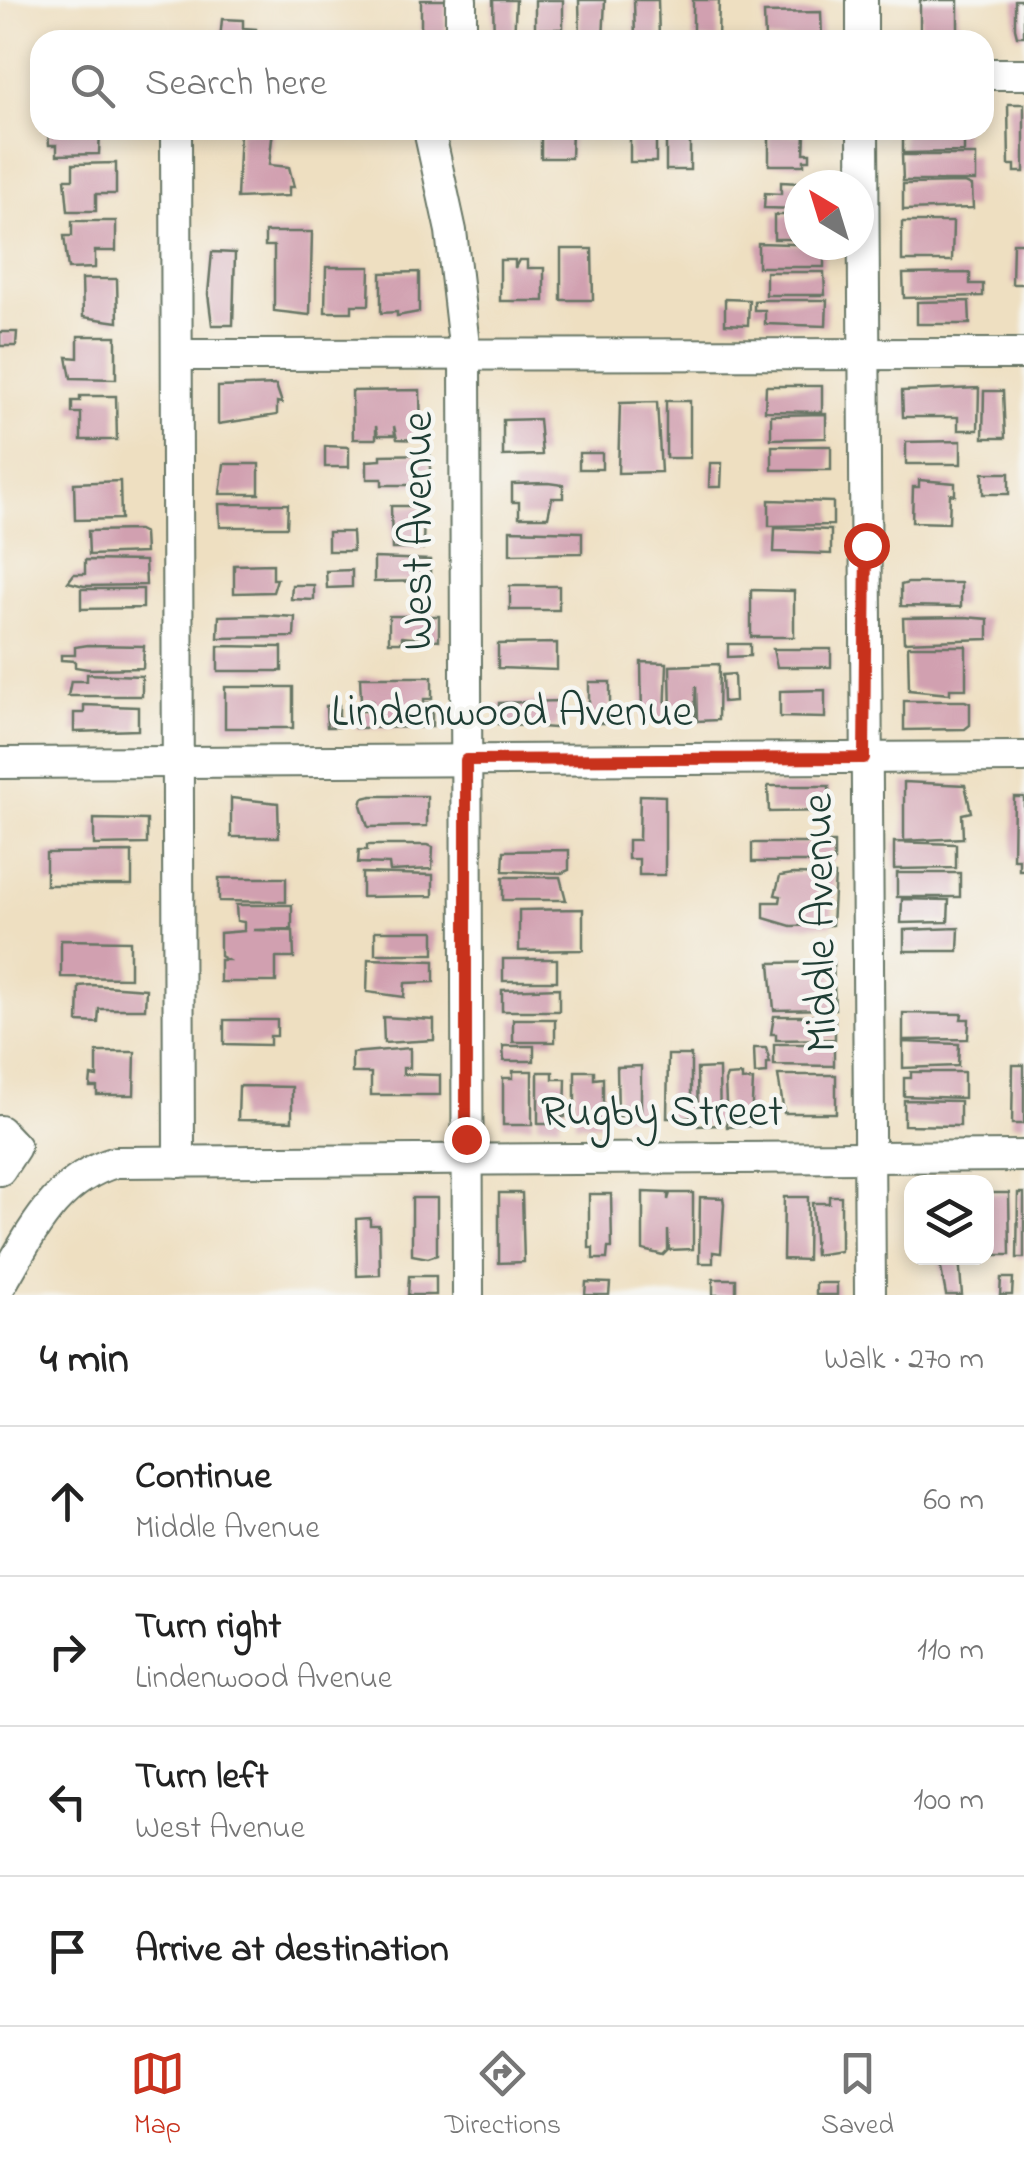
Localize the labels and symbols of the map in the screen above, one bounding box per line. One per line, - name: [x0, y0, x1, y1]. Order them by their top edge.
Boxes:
- north arrow: [784, 170, 874, 260]
- street label: West Avenue: [387, 411, 453, 650]
- route start: [844, 523, 890, 569]
- street label: Lindenwood Avenue: [331, 681, 694, 747]
- street label: Middle Avenue: [787, 792, 857, 1053]
- street label: Rugby Street: [541, 1081, 783, 1148]
- route end: [444, 1117, 490, 1163]

